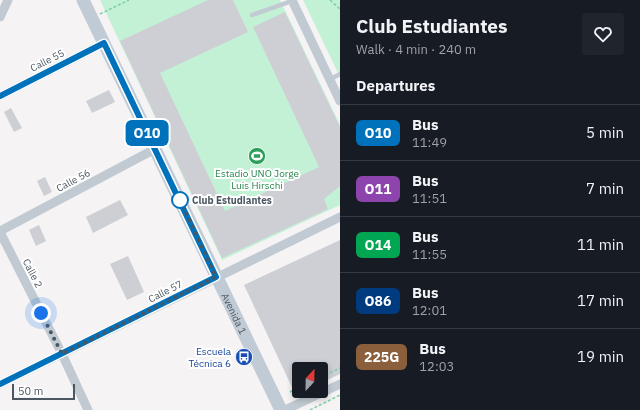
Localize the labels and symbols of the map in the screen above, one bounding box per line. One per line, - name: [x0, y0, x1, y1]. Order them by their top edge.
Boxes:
- street label: Calle 55: [28, 46, 67, 75]
- line badge: O10: [124, 120, 170, 146]
- sports icon: Estadio UNO Jorge Luis Hirschi: [247, 146, 267, 166]
- street label: Calle 56: [54, 166, 93, 195]
- place label: Estadio UNO Jorge Luis Hirschi: [215, 167, 299, 192]
- marker: Club Estudiantes: [171, 191, 189, 209]
- place label: Club Estudiantes: [192, 194, 272, 207]
- street label: Calle 2: [20, 257, 45, 290]
- street label: Calle 57: [146, 277, 185, 306]
- street label: Avenida 1: [218, 291, 249, 336]
- your location: [31, 303, 51, 323]
- place label: Escuela Técnica 6: [189, 345, 232, 370]
- bus stop icon: Escuela Técnica 6: [234, 347, 254, 367]
- north arrow: [292, 362, 328, 398]
- scale bar: [12, 382, 75, 401]

